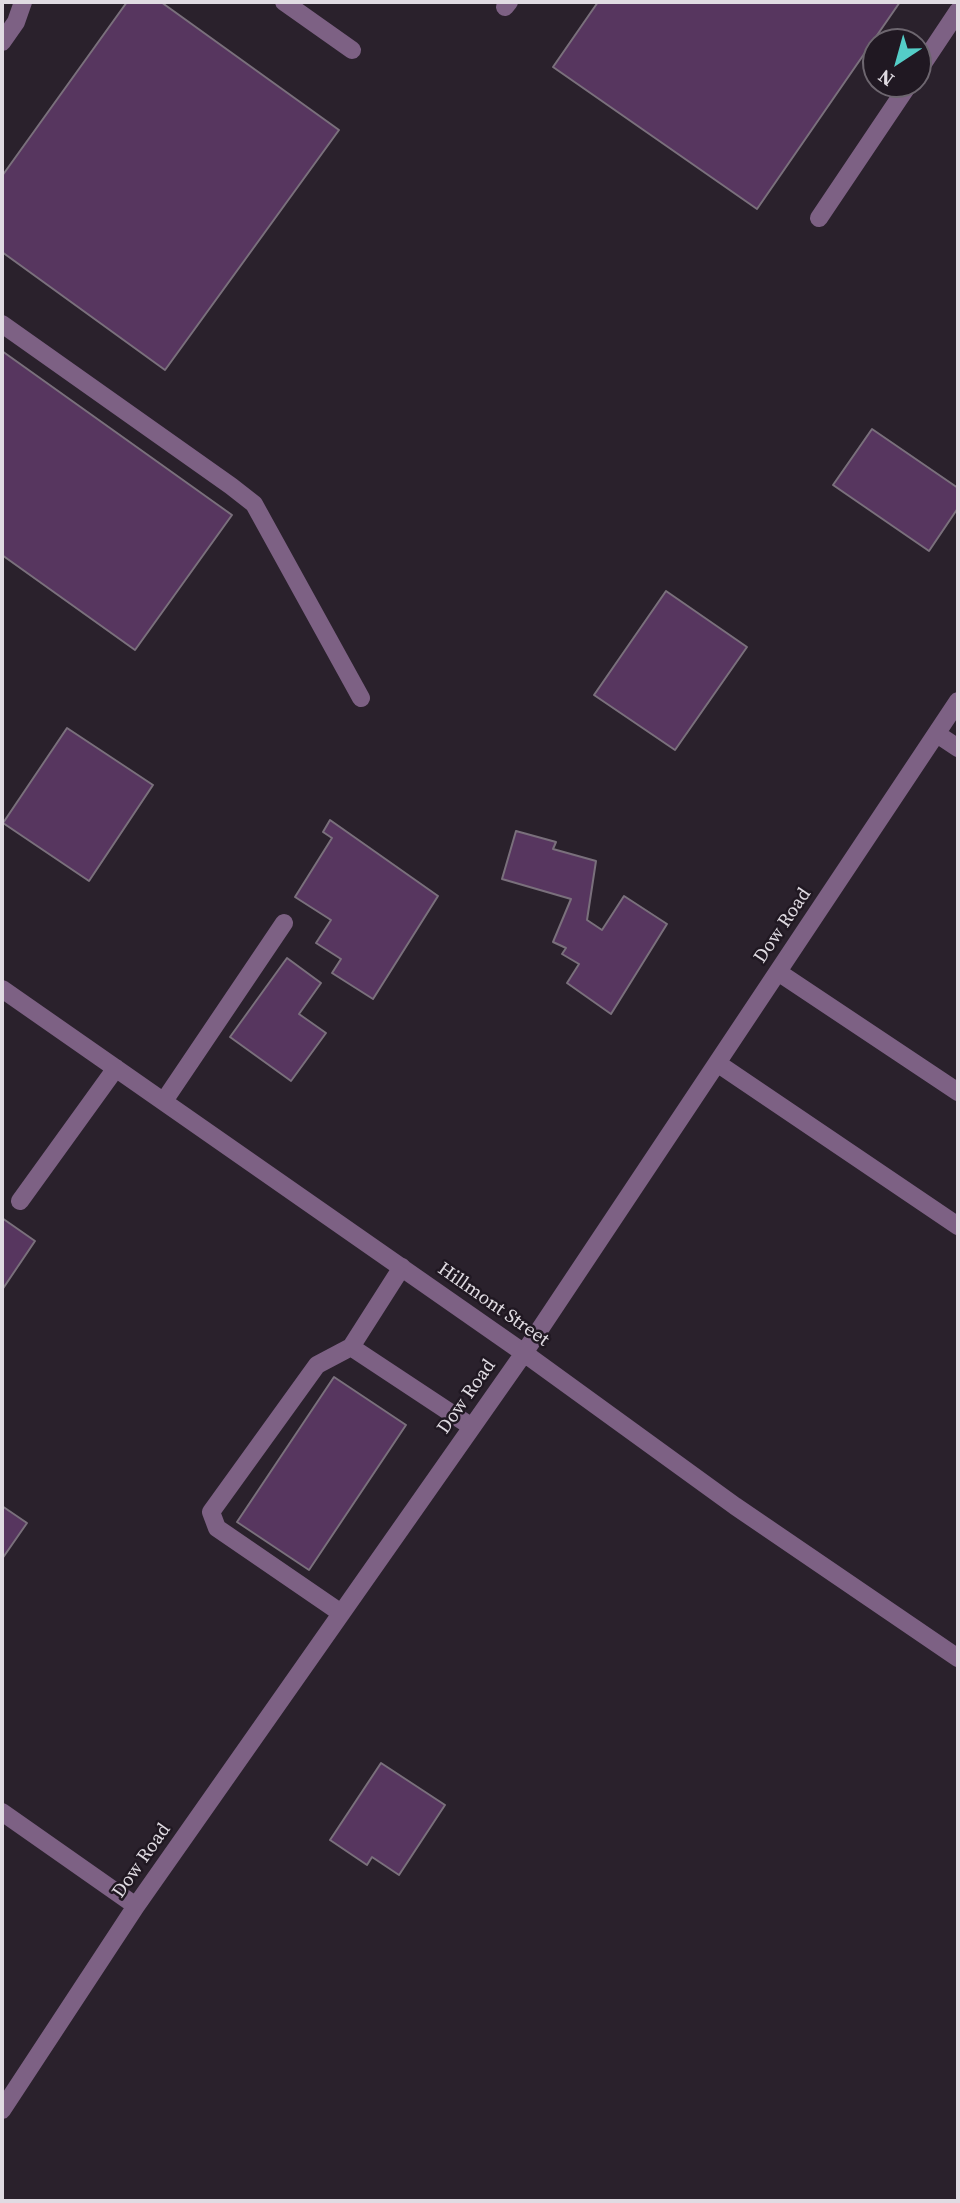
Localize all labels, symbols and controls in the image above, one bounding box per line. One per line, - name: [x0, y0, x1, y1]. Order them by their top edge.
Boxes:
- north arrow: [862, 28, 932, 98]
- text: N: [873, 64, 899, 93]
- street label: Dow Road: [750, 884, 816, 968]
- street label: Hillmont Street: [433, 1258, 553, 1352]
- street label: Dow Road: [433, 1355, 501, 1439]
- street label: Dow Road: [108, 1819, 176, 1903]

